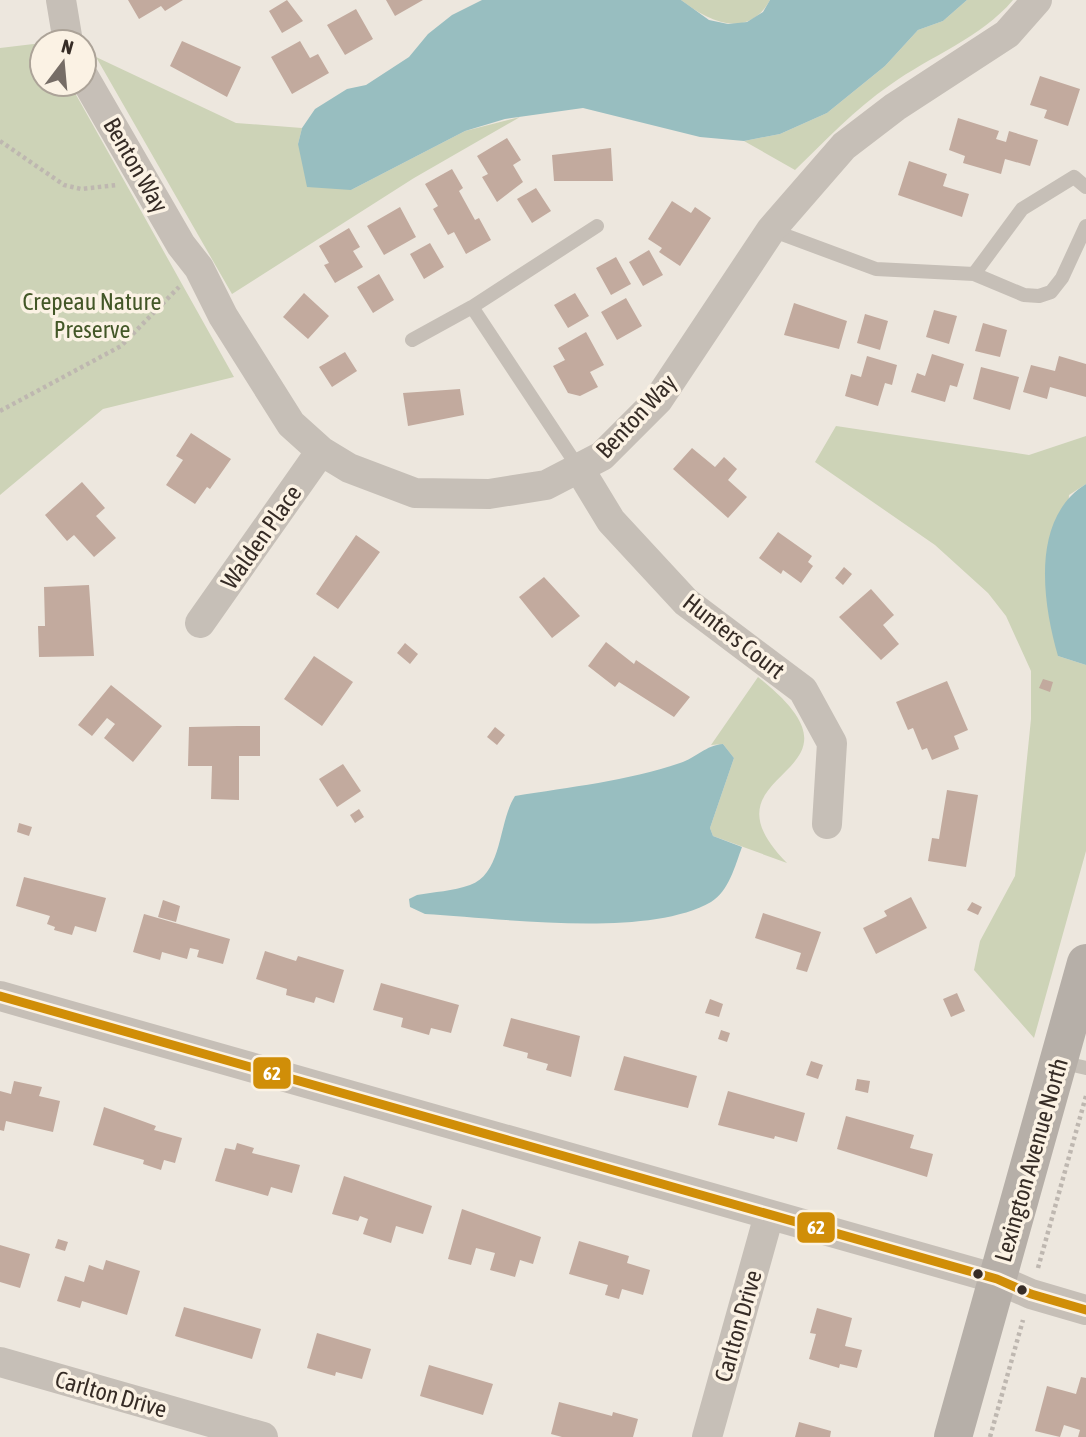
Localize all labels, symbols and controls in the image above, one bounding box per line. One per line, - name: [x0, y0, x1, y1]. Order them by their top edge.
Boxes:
- north arrow: [28, 28, 98, 98]
- text: N: [59, 35, 76, 59]
- street label: Benton Way: [98, 113, 174, 217]
- park label: Crepeau Nature Preserve: [23, 288, 161, 343]
- street label: Benton Way: [590, 368, 682, 463]
- street label: Walden Place: [215, 480, 307, 594]
- street label: Hunters Court: [678, 588, 790, 684]
- street label: Lexington Avenue North: [989, 1055, 1073, 1265]
- line badge: 62: [252, 1056, 292, 1090]
- text: 62: [263, 1062, 281, 1084]
- line badge: 62: [796, 1211, 836, 1244]
- text: 62: [807, 1216, 825, 1238]
- street label: Carlton Drive: [709, 1267, 767, 1385]
- unlabelled marker: [971, 1267, 985, 1281]
- unlabelled marker: [1015, 1283, 1029, 1297]
- street label: Carlton Drive: [52, 1365, 170, 1423]

